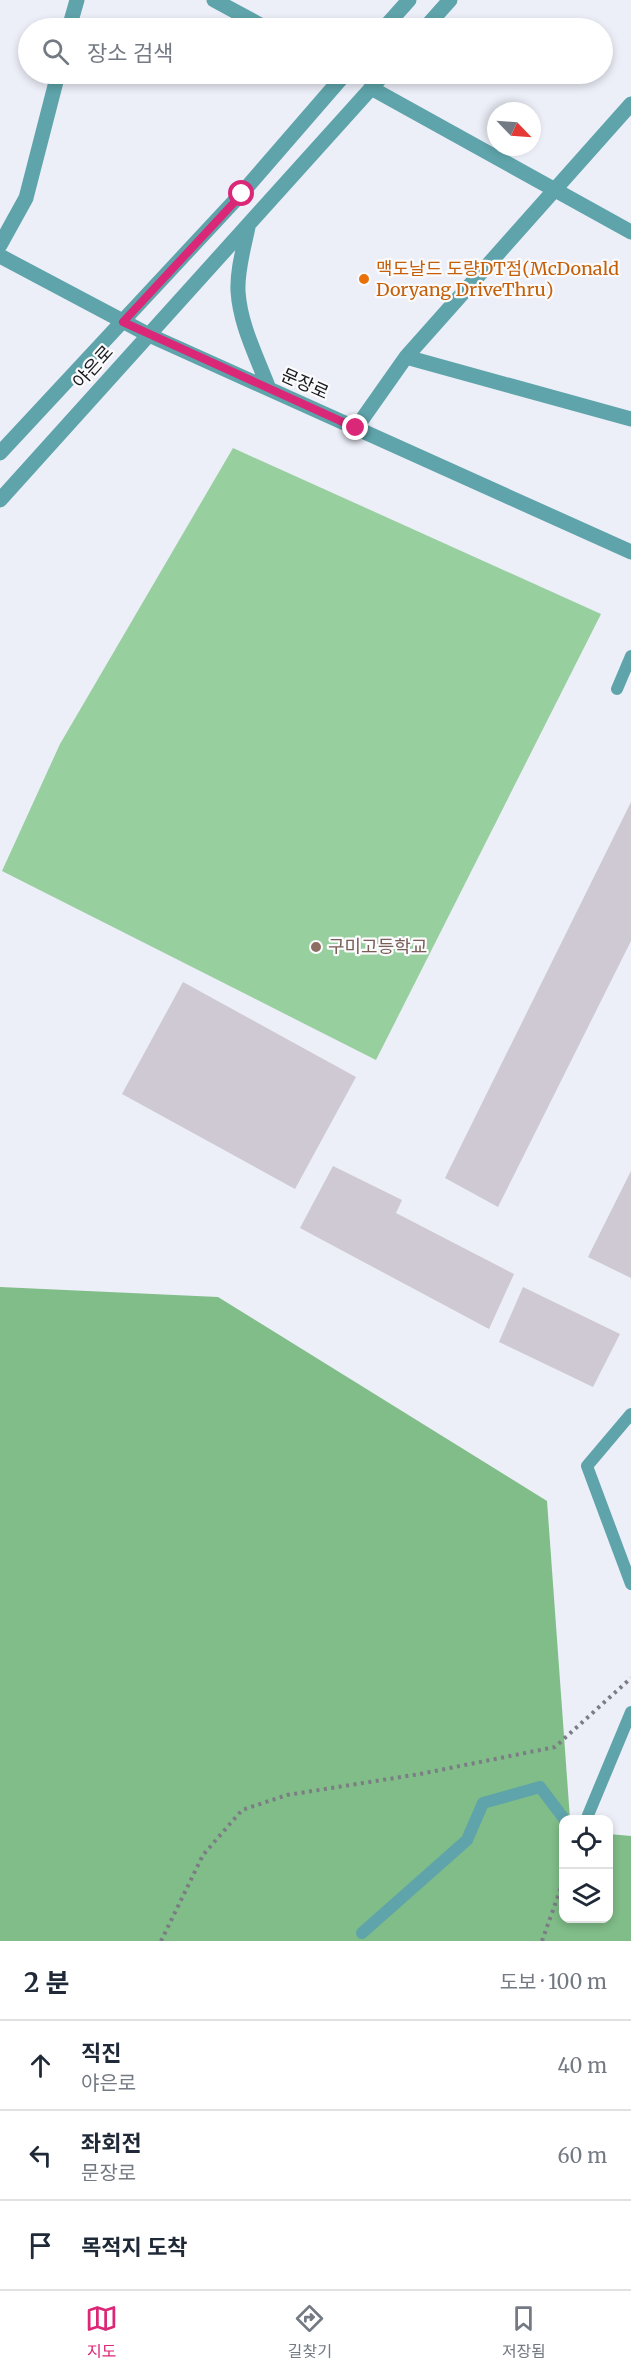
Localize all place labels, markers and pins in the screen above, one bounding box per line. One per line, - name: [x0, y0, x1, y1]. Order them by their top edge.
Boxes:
- place label: 맥도날드 도량DT점(McDonald Doryang DriveThru): [376, 257, 619, 301]
- marker: 맥도날드 도량DT점(McDonald Doryang DriveThru): [357, 272, 371, 286]
- place label: 구미고등학교: [328, 935, 427, 958]
- marker: 구미고등학교: [309, 940, 323, 954]

